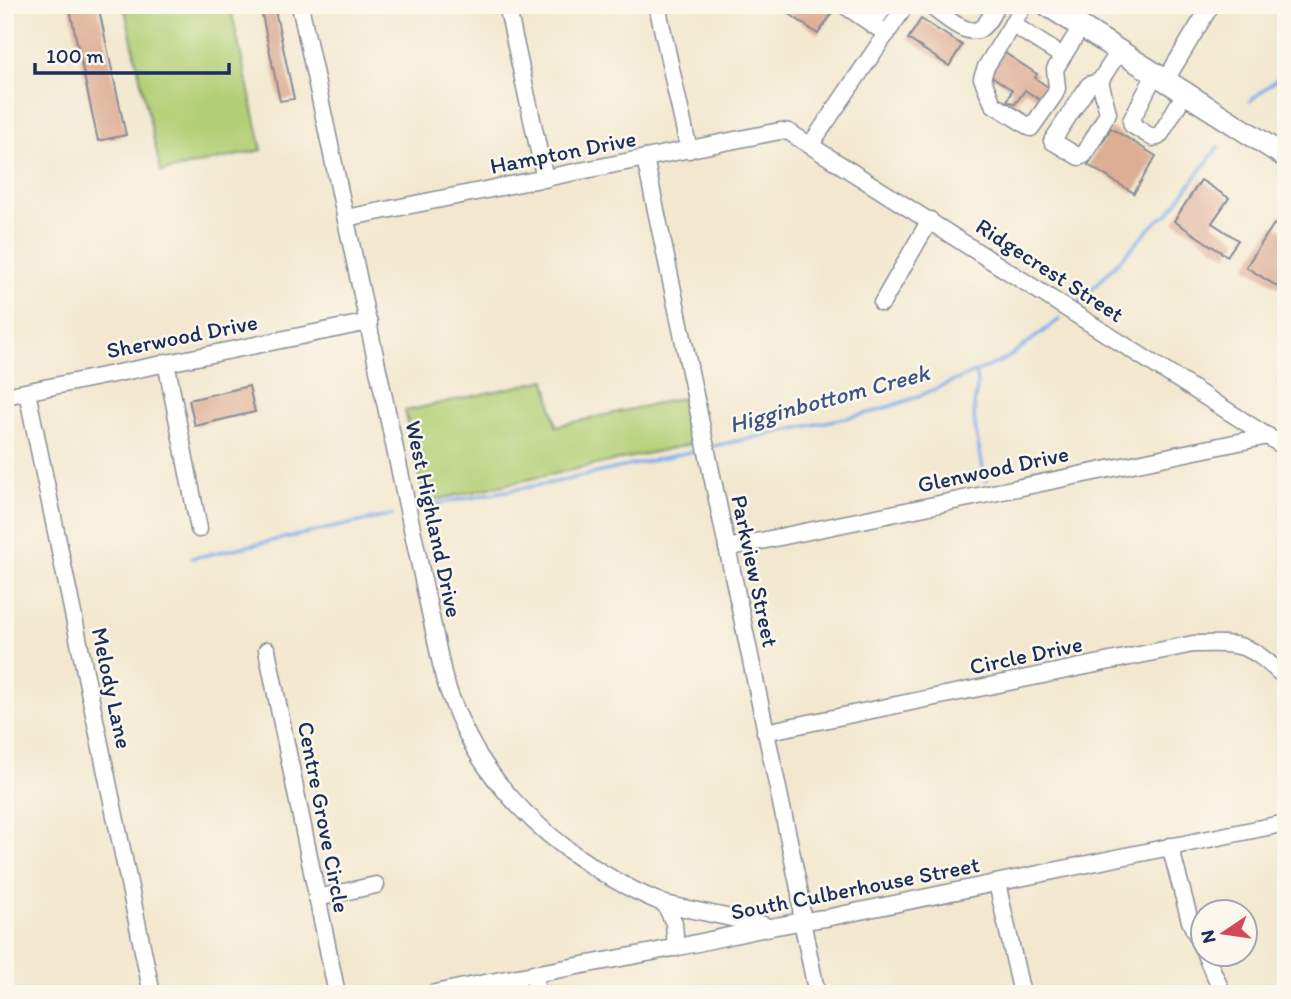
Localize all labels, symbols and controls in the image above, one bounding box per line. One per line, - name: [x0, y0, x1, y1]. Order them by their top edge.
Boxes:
- scale bar: [35, 32, 229, 76]
- text: 100 m: [46, 43, 104, 68]
- street label: Hampton Drive: [487, 124, 639, 180]
- street label: Ridgecrest Street: [971, 212, 1130, 328]
- street label: Sherwood Drive: [104, 308, 260, 364]
- water label: Higginbottom Creek: [726, 357, 934, 439]
- street label: West Highland Drive: [399, 418, 469, 620]
- street label: Glenwood Drive: [915, 439, 1071, 499]
- street label: Parkview Street: [725, 492, 785, 650]
- street label: Melody Lane: [86, 625, 138, 751]
- street label: Circle Drive: [967, 629, 1085, 681]
- street label: Centre Grove Circle: [292, 719, 356, 915]
- street label: South Culberhouse Street: [728, 850, 982, 926]
- north arrow: [1190, 898, 1260, 968]
- text: N: [1195, 928, 1221, 946]

